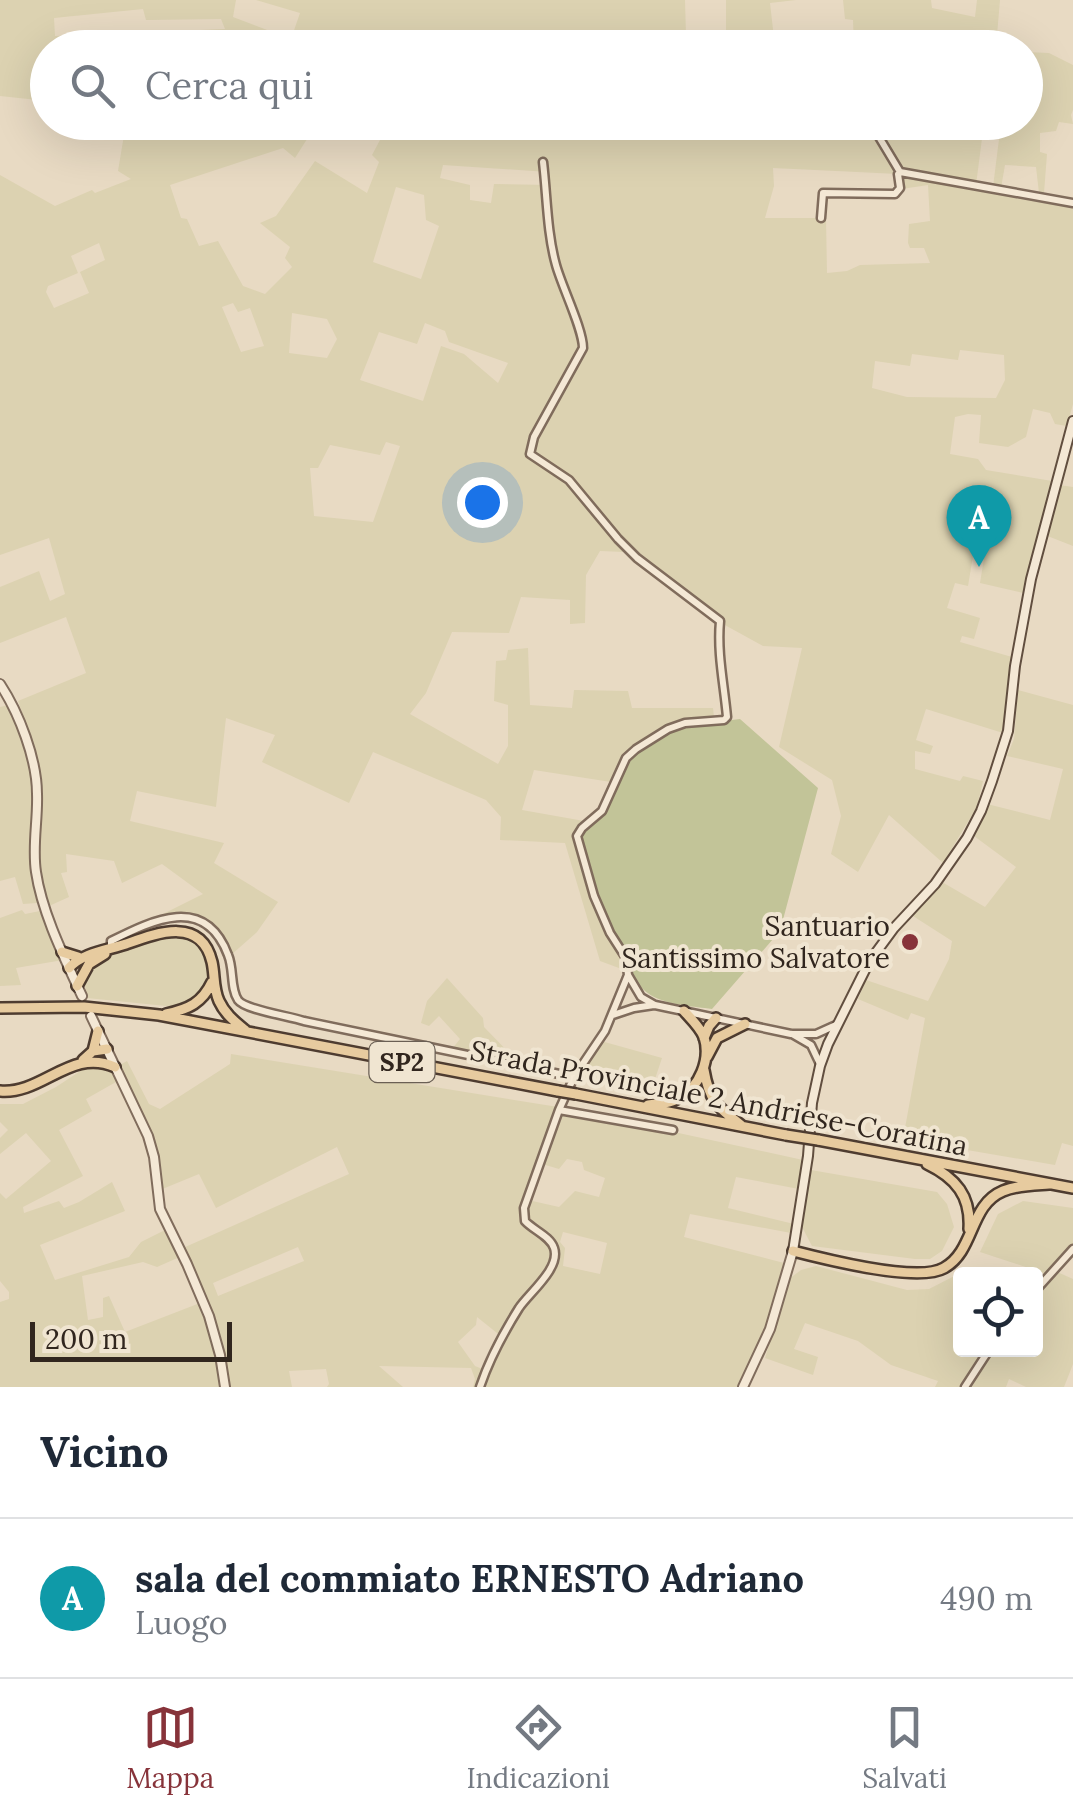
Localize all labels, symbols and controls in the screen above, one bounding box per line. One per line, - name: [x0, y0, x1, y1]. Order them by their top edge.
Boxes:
- search box: [30, 30, 1043, 140]
- icon: search: [65, 58, 120, 113]
- text: Cerca qui: [145, 61, 313, 109]
- your location: [457, 477, 508, 528]
- pin: A: [946, 484, 1012, 567]
- place label: Santuario Santissimo Salvatore: [621, 908, 890, 976]
- marker: Santuario Santissimo Salvatore: [899, 931, 921, 953]
- street label: Strada Provinciale 2 Andriese-Coratina: [467, 1032, 971, 1164]
- road number: SP2: [370, 1042, 434, 1082]
- map controls: [953, 1267, 1043, 1357]
- button: locate: [953, 1267, 1043, 1357]
- scale bar: [30, 1317, 232, 1362]
- text: 200 m: [45, 1321, 127, 1357]
- text: Vicino: [40, 1425, 168, 1479]
- text: sala del commiato ERNESTO Adriano: [135, 1554, 804, 1602]
- text: A: [62, 1578, 83, 1619]
- text: 490 m: [940, 1578, 1033, 1619]
- text: Luogo: [135, 1602, 228, 1643]
- tab: Mappa: [126, 1700, 214, 1796]
- tab: Indicazioni: [466, 1700, 610, 1796]
- tab: Salvati: [862, 1700, 947, 1796]

